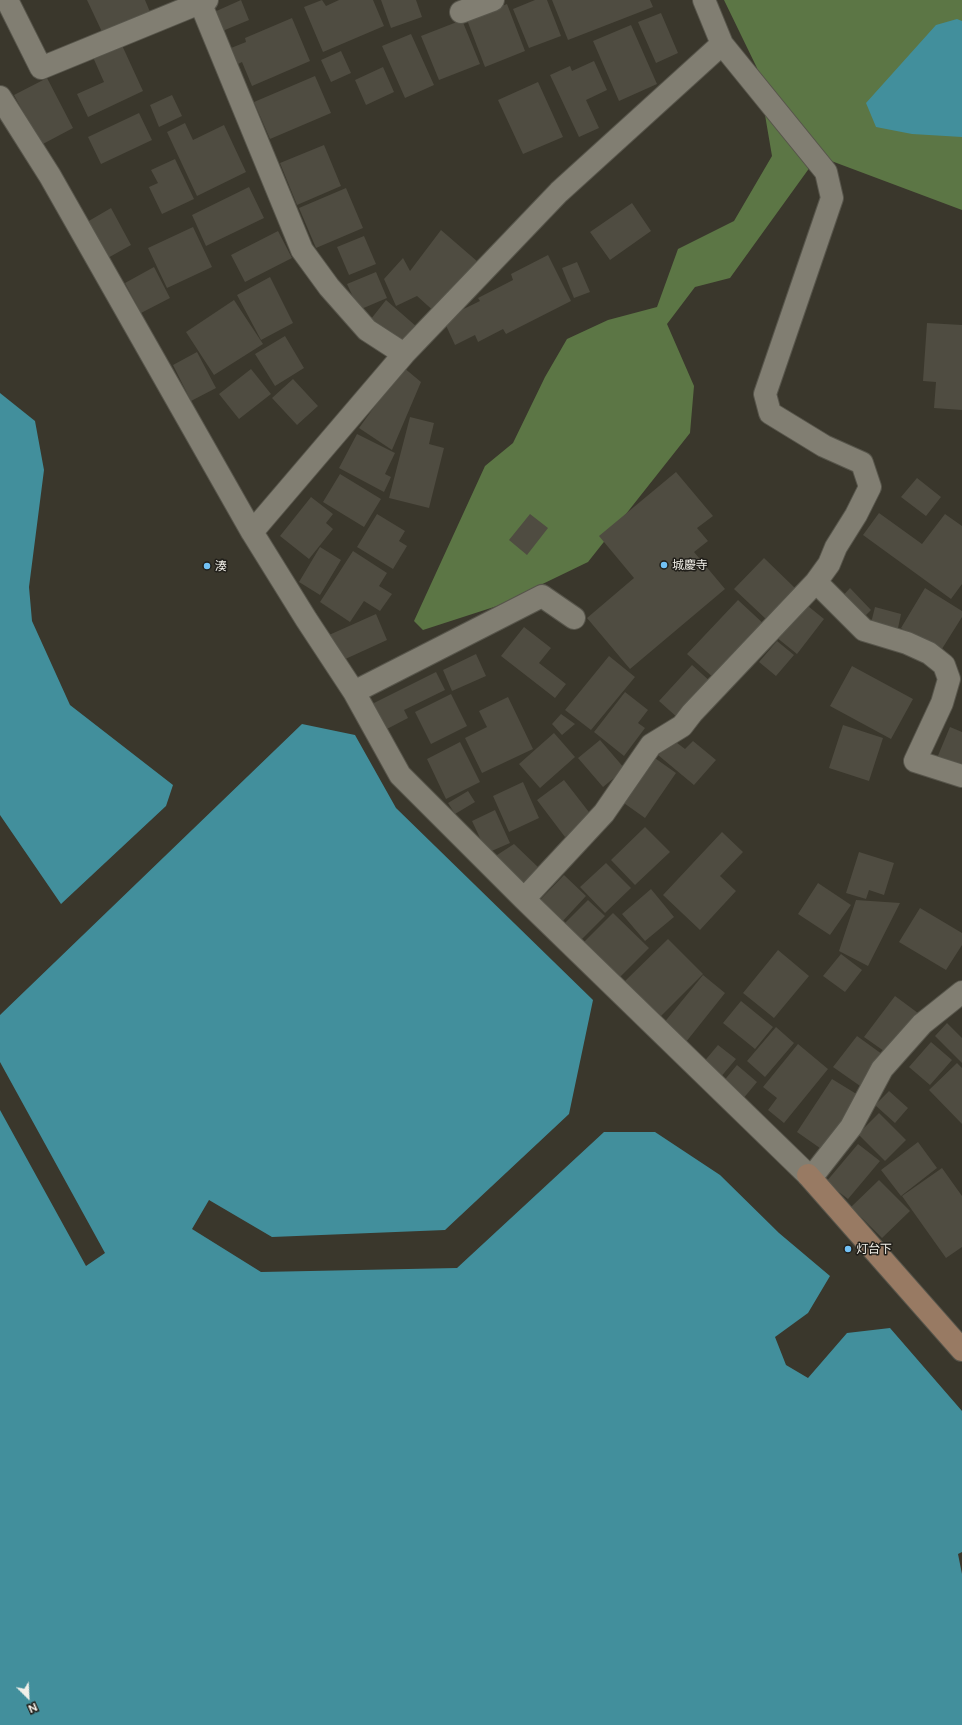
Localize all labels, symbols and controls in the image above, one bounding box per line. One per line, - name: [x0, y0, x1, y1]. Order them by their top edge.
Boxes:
- place label: 城慶寺: [672, 558, 708, 572]
- place label: 湊: [215, 559, 227, 573]
- marker: 城慶寺: [659, 560, 669, 570]
- marker: 湊: [202, 561, 212, 571]
- place label: 灯台下: [856, 1242, 892, 1256]
- marker: 灯台下: [843, 1244, 853, 1254]
- north arrow: [8, 1677, 48, 1717]
- text: N: [27, 1701, 39, 1715]

